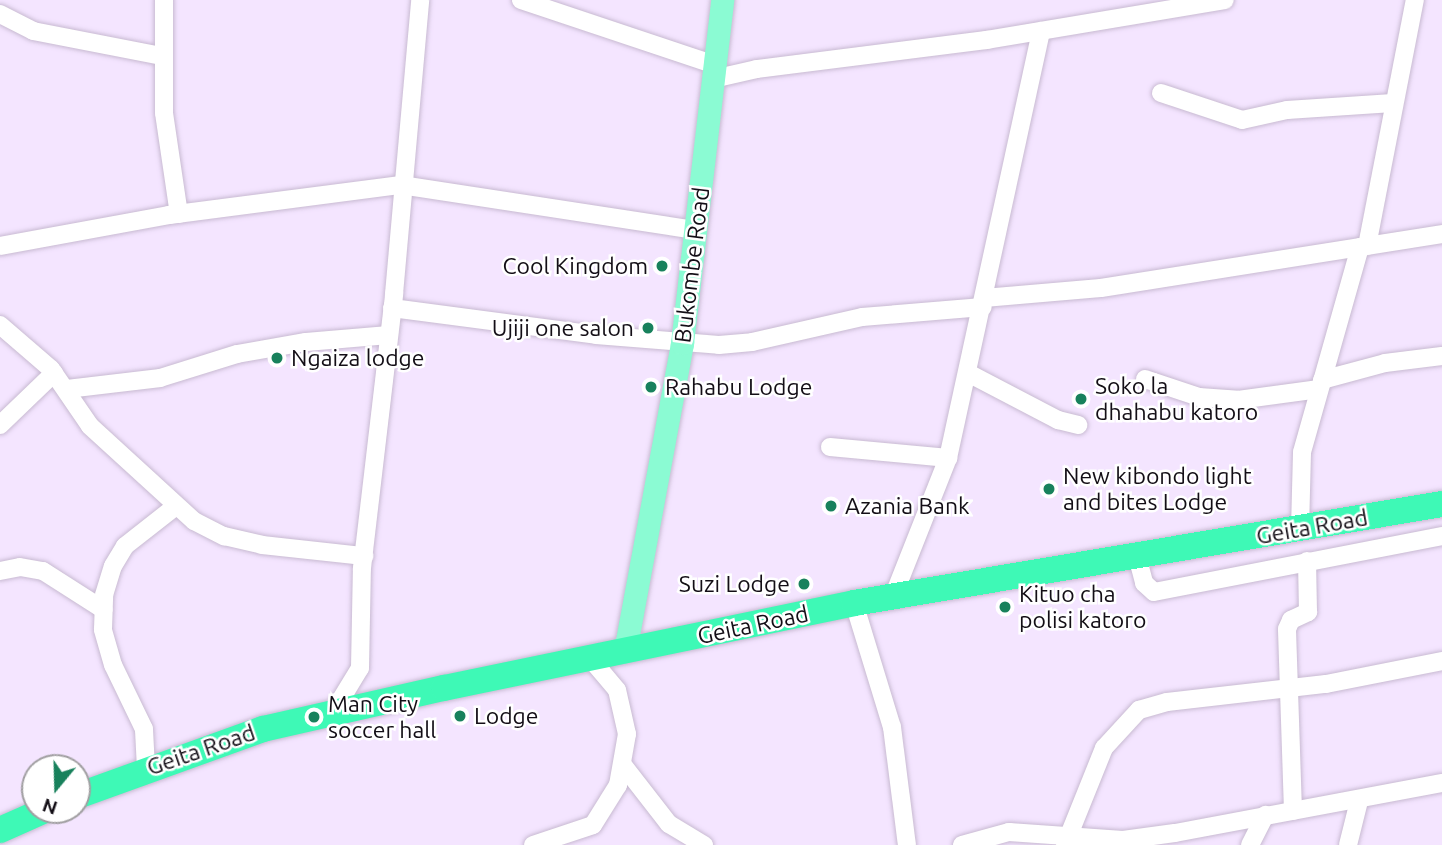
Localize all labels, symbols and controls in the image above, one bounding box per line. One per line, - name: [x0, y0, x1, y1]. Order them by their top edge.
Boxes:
- street label: Bukombe Road: [669, 186, 715, 344]
- place label: Cool Kingdom: [503, 252, 648, 280]
- marker: Cool Kingdom: [654, 258, 670, 274]
- place label: Ujiji one salon: [492, 314, 634, 342]
- marker: Ujiji one salon: [640, 320, 656, 336]
- place label: Ngaiza lodge: [291, 344, 425, 372]
- marker: Ngaiza lodge: [269, 350, 285, 366]
- place label: Soko la dhahabu katoro: [1095, 372, 1258, 426]
- place label: Rahabu Lodge: [665, 373, 812, 401]
- marker: Rahabu Lodge: [643, 379, 659, 395]
- marker: Soko la dhahabu katoro: [1073, 391, 1089, 407]
- place label: New kibondo light and bites Lodge: [1063, 462, 1252, 516]
- marker: New kibondo light and bites Lodge: [1041, 481, 1057, 497]
- place label: Azania Bank: [845, 492, 970, 520]
- marker: Azania Bank: [823, 498, 839, 514]
- street label: Geita Road: [1254, 504, 1370, 550]
- place label: Suzi Lodge: [679, 570, 790, 598]
- marker: Suzi Lodge: [796, 576, 812, 592]
- place label: Kituo cha polisi katoro: [1019, 580, 1146, 634]
- marker: Kituo cha polisi katoro: [997, 599, 1013, 615]
- street label: Geita Road: [695, 600, 811, 650]
- place label: Man City soccer hall: [328, 690, 436, 744]
- place label: Lodge: [474, 702, 539, 730]
- marker: Lodge: [452, 708, 468, 724]
- marker: Man City soccer hall: [306, 709, 322, 725]
- street label: Geita Road: [143, 719, 259, 781]
- north arrow: [21, 754, 91, 824]
- text: N: [40, 794, 60, 820]

